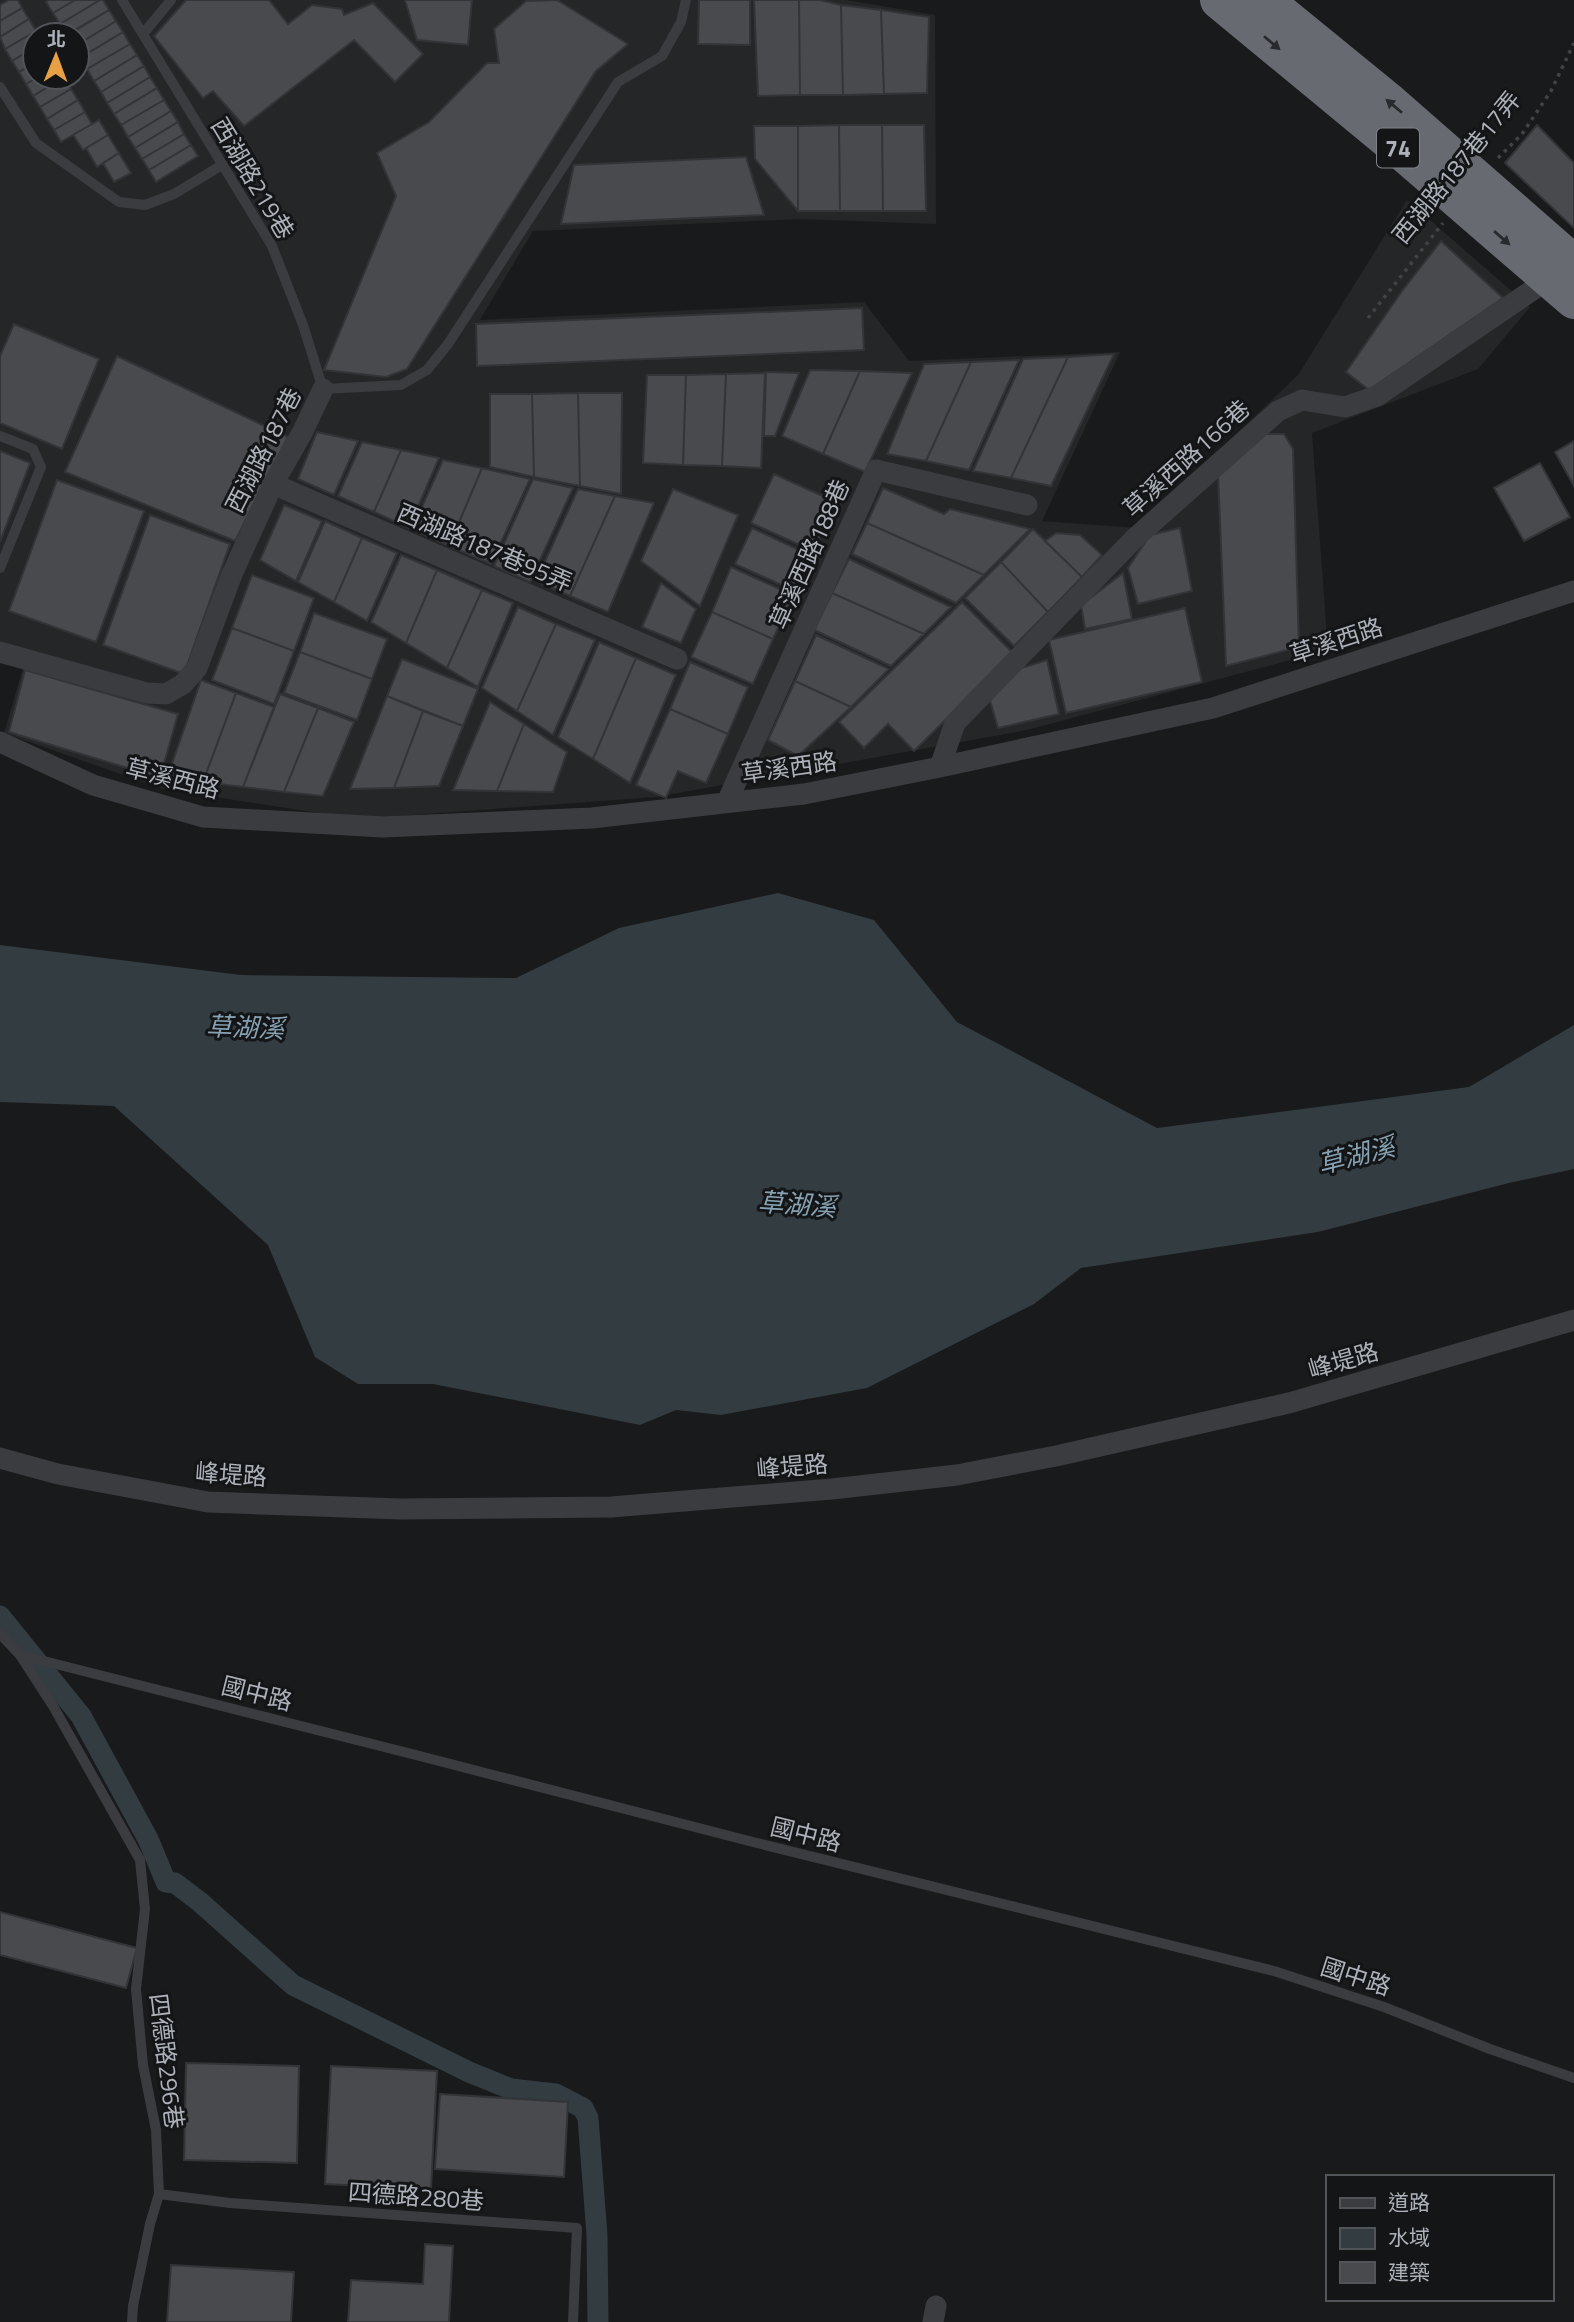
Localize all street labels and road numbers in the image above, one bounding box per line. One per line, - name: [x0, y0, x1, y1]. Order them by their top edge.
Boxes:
- street label: 西湖路187巷17弄: [1383, 83, 1529, 251]
- street label: 西湖路219巷: [202, 110, 304, 246]
- road number: 74: [1377, 128, 1419, 168]
- street label: 西湖路187巷: [216, 381, 310, 519]
- street label: 草溪西路166巷: [1114, 391, 1258, 525]
- street label: 草溪西路188巷: [760, 473, 858, 635]
- street label: 西湖路187巷95弄: [392, 494, 578, 600]
- street label: 草溪西路: [1285, 608, 1387, 672]
- street label: 草溪西路: [739, 742, 839, 792]
- street label: 草溪西路: [122, 749, 224, 807]
- street label: 峰堤路: [1303, 1333, 1383, 1387]
- street label: 峰堤路: [755, 1445, 829, 1487]
- street label: 峰堤路: [194, 1454, 268, 1494]
- street label: 國中路: [218, 1667, 296, 1719]
- street label: 國中路: [767, 1808, 845, 1860]
- street label: 國中路: [1316, 1948, 1396, 2004]
- street label: 四德路296巷: [141, 1991, 193, 2131]
- street label: 四德路280巷: [347, 2173, 485, 2219]

